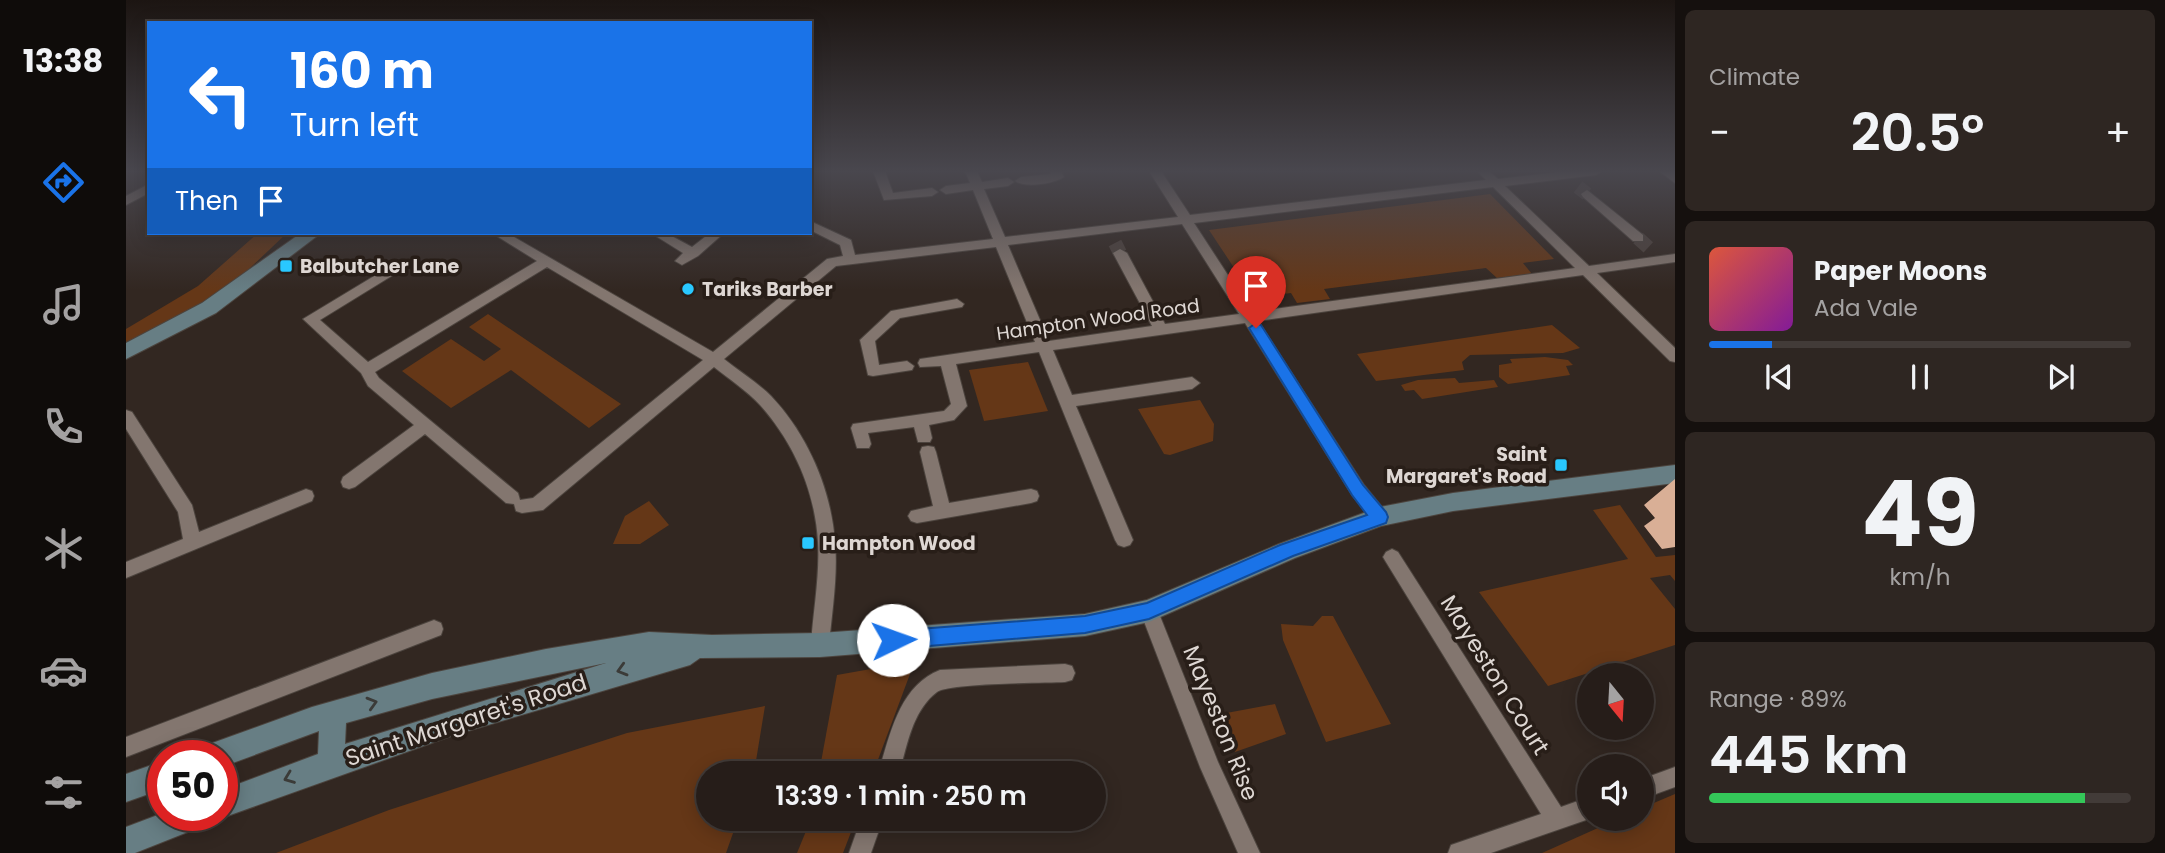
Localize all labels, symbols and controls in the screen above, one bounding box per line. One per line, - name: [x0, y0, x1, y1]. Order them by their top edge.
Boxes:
- text: 160 m: [290, 37, 434, 105]
- text: 13:38: [23, 38, 103, 83]
- icon: left: [175, 49, 266, 140]
- text: Climate: [1709, 61, 1800, 93]
- text: 20.5°: [1851, 96, 1984, 169]
- text: Turn left: [290, 102, 419, 147]
- text: −: [1709, 106, 1730, 159]
- text: +: [2105, 106, 2131, 159]
- icon: directions: [39, 158, 88, 207]
- icon: arrive: [252, 182, 290, 220]
- text: Then: [175, 183, 238, 219]
- place label: Balbutcher Lane: [300, 253, 459, 280]
- text: Paper Moons: [1814, 253, 1987, 289]
- pin: [1226, 256, 1286, 328]
- marker: Balbutcher Lane: [278, 258, 294, 274]
- icon: arrive: [1237, 267, 1275, 305]
- place label: Tariks Barber: [702, 276, 833, 303]
- icon: music: [39, 280, 88, 329]
- marker: Tariks Barber: [680, 281, 696, 297]
- street label: Hampton Wood Road: [995, 292, 1201, 347]
- text: Ada Vale: [1814, 292, 1918, 324]
- icon: previous: [1760, 358, 1798, 396]
- icon: pause: [1901, 358, 1939, 396]
- icon: next: [2042, 358, 2080, 396]
- icon: phone: [39, 402, 88, 451]
- place label: Saint Margaret's Road: [1386, 441, 1547, 490]
- text: 49: [1861, 450, 1979, 578]
- marker: Saint Margaret's Road: [1553, 457, 1569, 473]
- icon: climate: [39, 524, 88, 573]
- place label: Hampton Wood: [822, 530, 976, 557]
- marker: Hampton Wood: [800, 535, 816, 551]
- text: km/h: [1889, 561, 1951, 593]
- street label: Mayeston Court: [1433, 589, 1557, 761]
- position arrow: [856, 603, 930, 677]
- street label: Mayeston Rise: [1175, 641, 1267, 805]
- icon: car: [39, 646, 88, 695]
- one-way arrow: [617, 662, 629, 677]
- north arrow: [1577, 663, 1654, 740]
- map controls: [1577, 663, 1654, 831]
- street label: Saint Margaret's Road: [341, 666, 591, 774]
- text: Range · 89%: [1709, 683, 1847, 715]
- one-way arrow: [365, 697, 377, 712]
- text: 445 km: [1709, 718, 1908, 791]
- speed limit sign: 50: [147, 740, 238, 831]
- button: sound: [1577, 754, 1654, 831]
- icon: filters: [39, 768, 88, 817]
- one-way arrow: [284, 769, 296, 783]
- text: 13:39 · 1 min · 250 m: [775, 778, 1027, 814]

